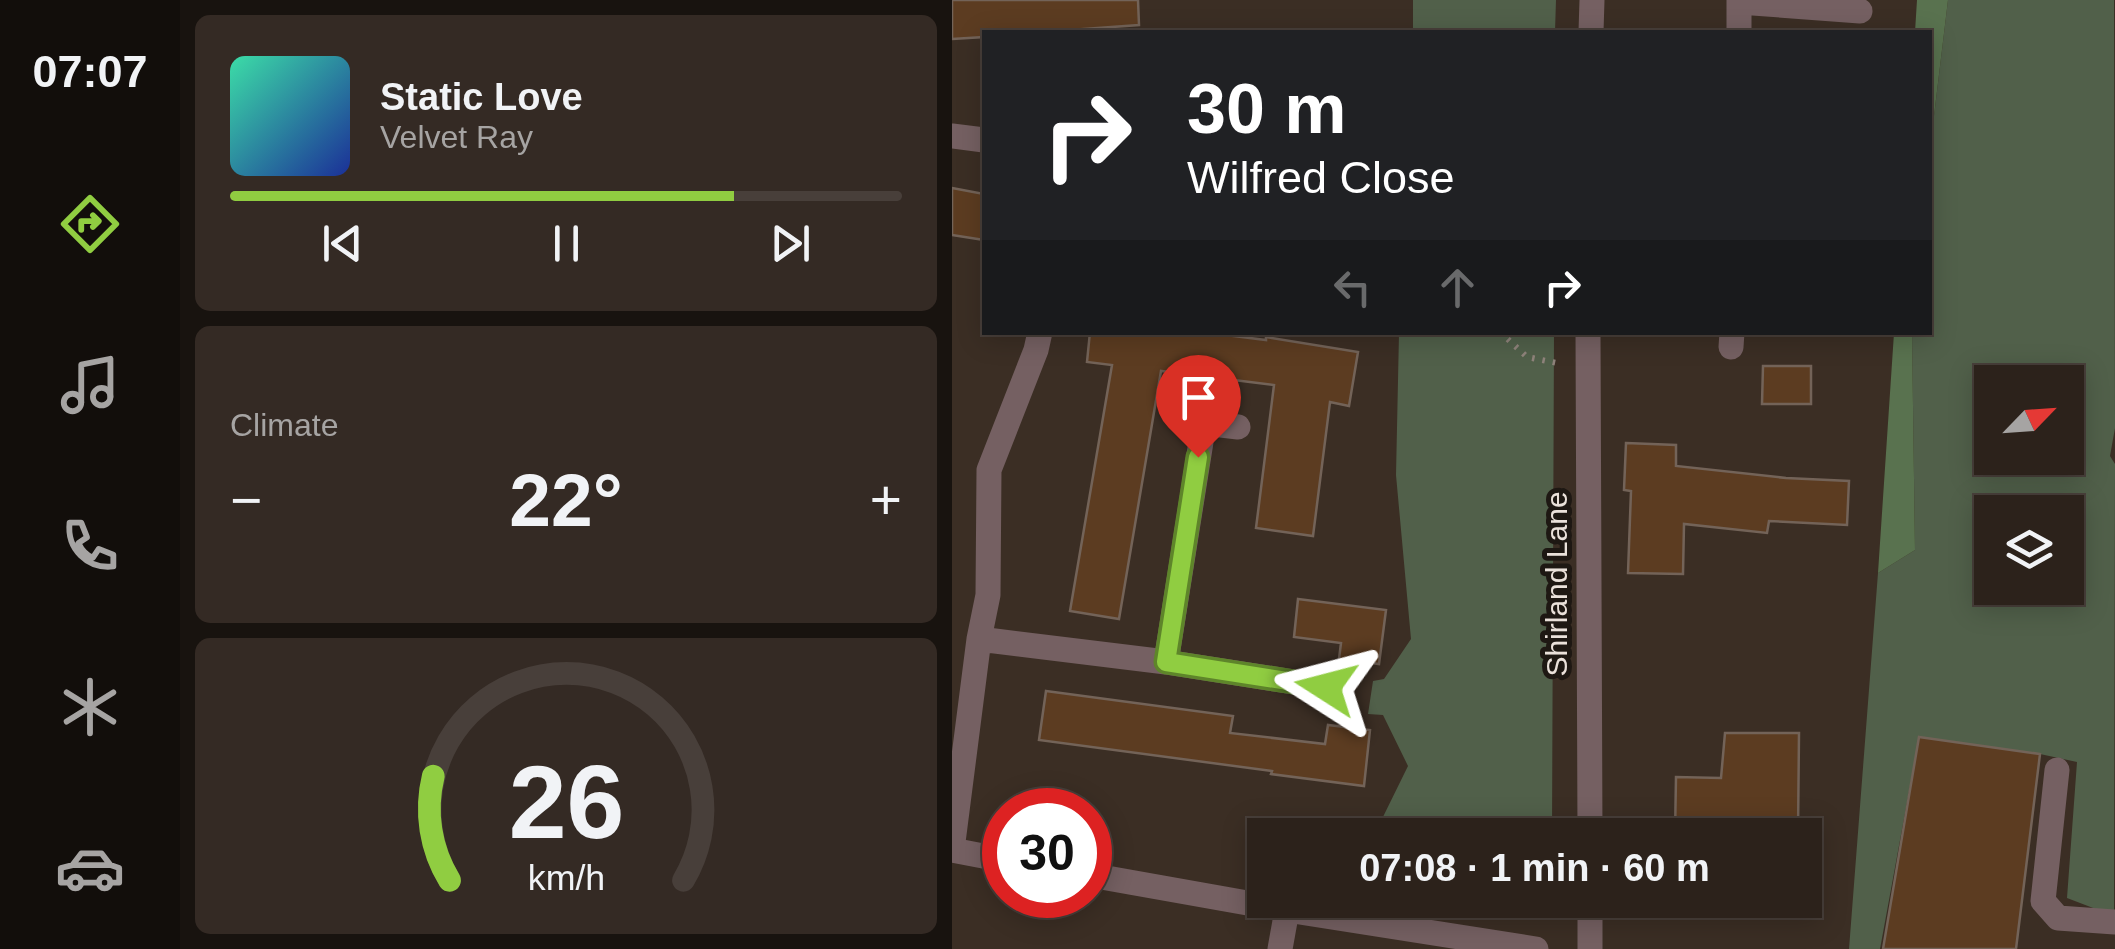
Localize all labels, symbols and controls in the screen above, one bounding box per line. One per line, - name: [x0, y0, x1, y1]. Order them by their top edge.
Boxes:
- text: 07:07: [32, 46, 148, 97]
- icon: right: [1022, 70, 1152, 200]
- text: 30 m: [1187, 70, 1347, 148]
- text: Static Love: [380, 76, 583, 118]
- text: Velvet Ray: [380, 119, 533, 155]
- text: Wilfred Close: [1187, 152, 1455, 203]
- icon: directions: [55, 189, 125, 259]
- icon: previous: [315, 216, 370, 271]
- icon: pause: [539, 216, 594, 271]
- icon: next: [763, 216, 818, 271]
- icon: left: [1325, 260, 1380, 315]
- icon: ahead: [1430, 260, 1485, 315]
- icon: right: [1535, 260, 1590, 315]
- icon: music: [55, 350, 125, 420]
- pin: [1156, 355, 1241, 458]
- north arrow: [1974, 365, 2084, 475]
- map controls: [1974, 365, 2084, 605]
- icon: arrive: [1171, 370, 1226, 425]
- text: Climate: [230, 407, 338, 443]
- text: 22°: [509, 458, 623, 542]
- text: −: [230, 469, 262, 531]
- text: +: [870, 469, 902, 531]
- street label: Shirland Lane: [1540, 491, 1573, 677]
- button: layers: [1974, 495, 2084, 605]
- icon: phone: [55, 511, 125, 581]
- position arrow: [1274, 635, 1378, 739]
- icon: climate: [55, 672, 125, 742]
- text: 26: [508, 744, 624, 860]
- speed limit sign: 30: [982, 788, 1112, 918]
- icon: car: [55, 833, 125, 903]
- text: 07:08 · 1 min · 60 m: [1359, 847, 1710, 889]
- text: km/h: [527, 858, 605, 898]

